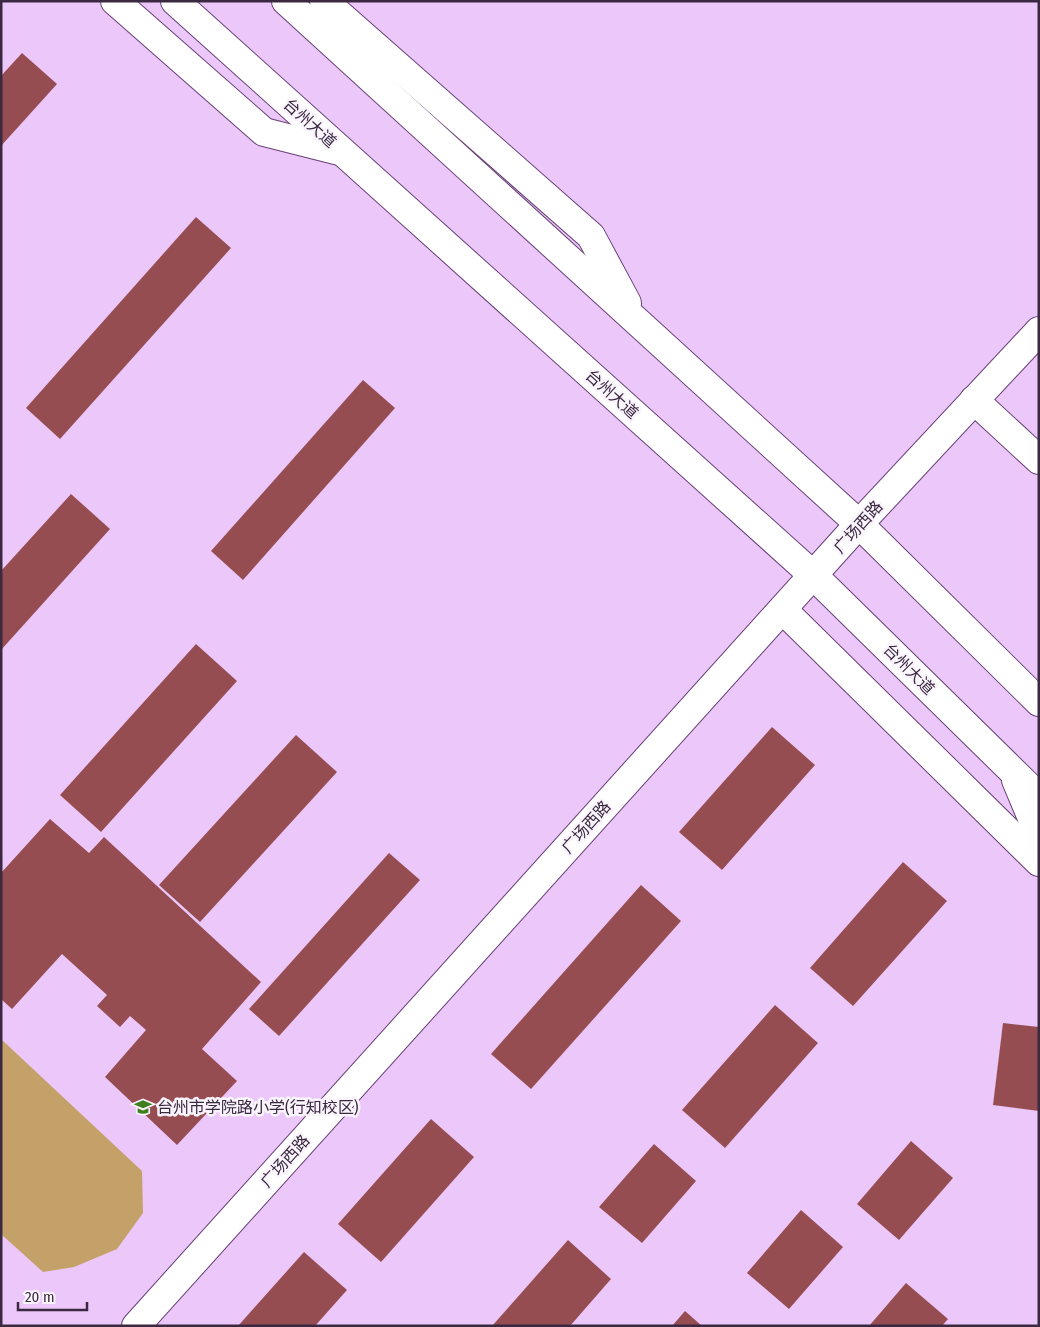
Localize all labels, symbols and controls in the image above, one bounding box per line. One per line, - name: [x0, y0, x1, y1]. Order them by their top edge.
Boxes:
- street label: 台州大道: [280, 95, 340, 151]
- street label: 台州大道: [582, 366, 642, 422]
- street label: 广场西路: [830, 497, 886, 557]
- street label: 台州大道: [880, 640, 938, 698]
- street label: 广场西路: [558, 797, 614, 857]
- school or university icon: 台州市学院路小学(行知校区): [133, 1097, 153, 1117]
- place label: 台州市学院路小学(行知校区): [157, 1098, 359, 1117]
- street label: 广场西路: [257, 1131, 313, 1191]
- scale bar: [18, 1280, 86, 1312]
- text: 20 m: [25, 1288, 55, 1306]

